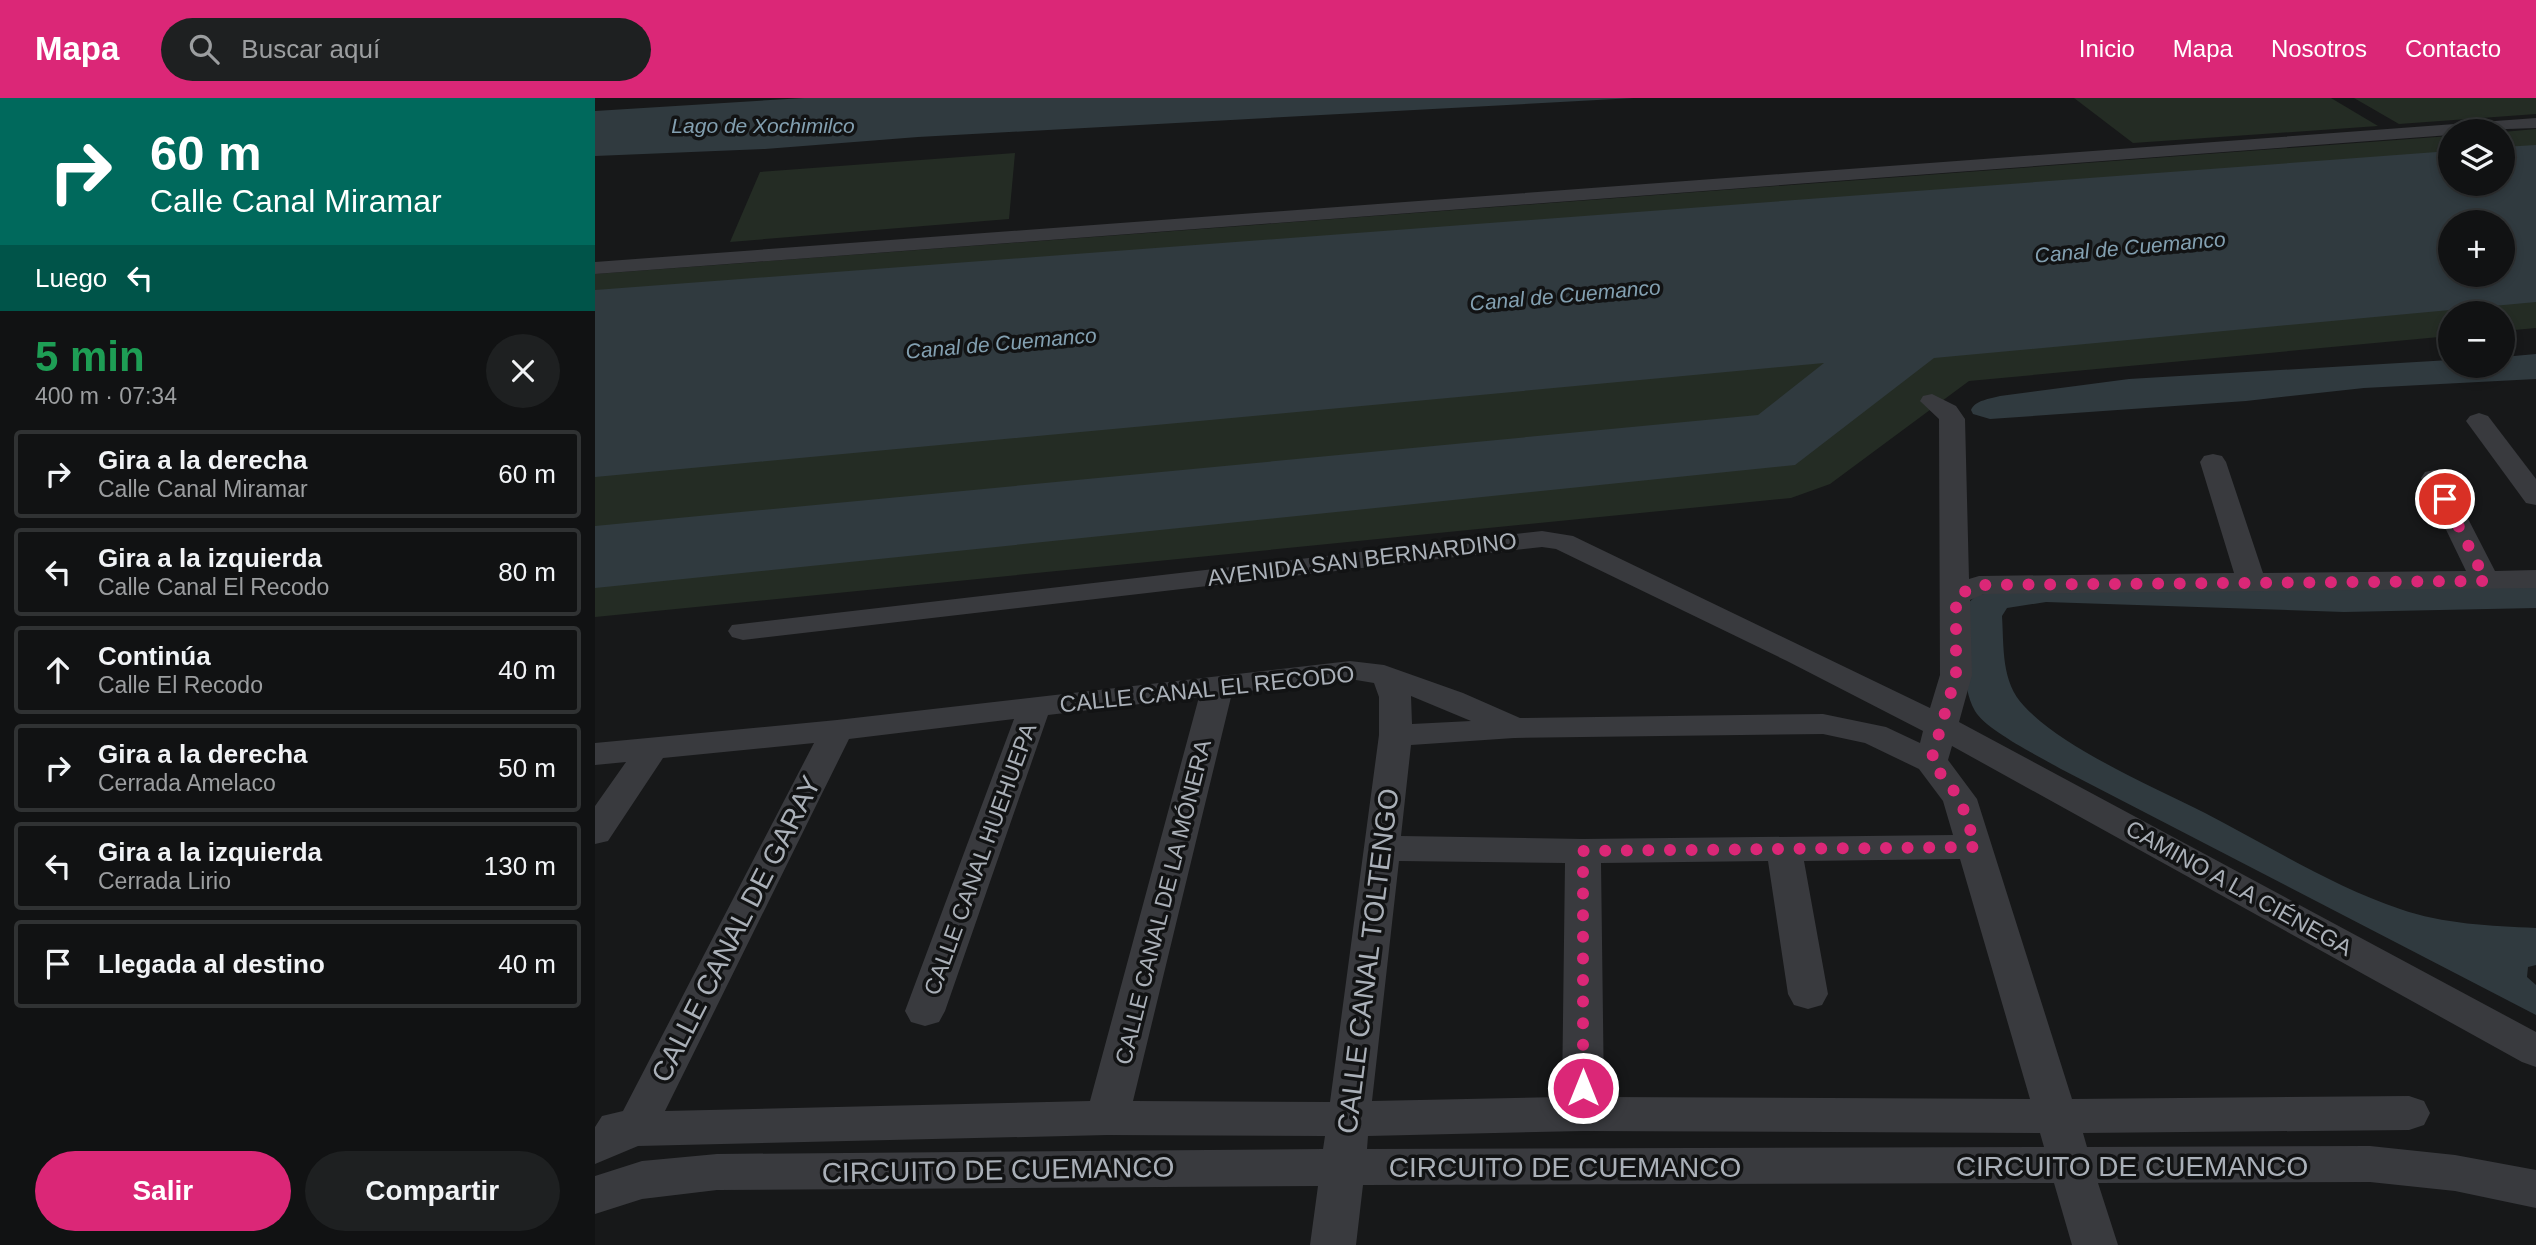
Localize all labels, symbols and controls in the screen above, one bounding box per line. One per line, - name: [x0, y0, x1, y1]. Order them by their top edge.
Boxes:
- search box: [161, 18, 651, 81]
- text: Mapa: [35, 30, 119, 67]
- icon: search: [185, 30, 223, 68]
- text: Buscar aquí: [241, 34, 380, 64]
- text: Inicio: [2079, 35, 2135, 62]
- text: Mapa: [2173, 35, 2233, 62]
- text: Nosotros: [2271, 35, 2367, 62]
- text: Contacto: [2405, 35, 2501, 62]
- water label: Lago de Xochimilco: [671, 114, 855, 137]
- map controls: [2438, 119, 2515, 378]
- button: layers: [2438, 119, 2515, 196]
- icon: right: [35, 126, 126, 217]
- text: 60 m: [150, 126, 262, 180]
- text: Calle Canal Miramar: [150, 183, 442, 219]
- button: +: [2438, 210, 2515, 287]
- water label: Canal de Cuemanco: [2034, 227, 2227, 267]
- icon: left: [121, 259, 159, 297]
- text: Luego: [35, 263, 107, 293]
- water label: Canal de Cuemanco: [1469, 275, 1662, 315]
- button: −: [2438, 301, 2515, 378]
- water label: Canal de Cuemanco: [905, 323, 1098, 363]
- text: 5 min: [35, 333, 145, 380]
- button: close: [486, 334, 560, 408]
- text: 400 m · 07:34: [35, 383, 177, 409]
- text: Gira a la derecha: [98, 445, 308, 475]
- icon: right: [39, 455, 77, 493]
- text: 60 m: [498, 459, 556, 489]
- pin: [2415, 469, 2475, 529]
- text: Calle Canal Miramar: [98, 476, 308, 502]
- icon: arrive: [2426, 480, 2464, 518]
- street label: AVENIDA SAN BERNARDINO: [1206, 527, 1518, 591]
- text: Gira a la izquierda: [98, 543, 322, 573]
- icon: left: [39, 553, 77, 591]
- text: 80 m: [498, 557, 556, 587]
- text: Calle Canal El Recodo: [98, 574, 329, 600]
- text: Continúa: [98, 641, 211, 671]
- icon: ahead: [39, 651, 77, 689]
- text: 40 m: [498, 655, 556, 685]
- street label: CALLE CANAL EL RECODO: [1058, 661, 1356, 717]
- text: Calle El Recodo: [98, 672, 263, 698]
- street label: CALLE CANAL HUEHUEPA: [919, 719, 1042, 999]
- street label: CALLE CANAL DE LA MÓNERA: [1110, 736, 1216, 1067]
- text: Gira a la derecha: [98, 739, 308, 769]
- icon: right: [39, 749, 77, 787]
- text: 50 m: [498, 753, 556, 783]
- text: Cerrada Amelaco: [98, 770, 276, 796]
- street label: CALLE CANAL DE GARAY: [645, 771, 827, 1087]
- street label: CALLE CANAL TOLTENGO: [1331, 787, 1405, 1135]
- street label: CAMINO A LA CIÉNEGA: [2121, 815, 2357, 961]
- text: Gira a la izquierda: [98, 837, 322, 867]
- icon: left: [39, 847, 77, 885]
- text: 130 m: [484, 851, 556, 881]
- text: Cerrada Lirio: [98, 868, 231, 894]
- icon: arrive: [39, 945, 77, 983]
- text: Llegada al destino: [98, 949, 325, 979]
- text: 40 m: [498, 949, 556, 979]
- position arrow: [1546, 1051, 1620, 1125]
- button: Salir: [35, 1151, 291, 1231]
- button: Compartir: [305, 1151, 560, 1231]
- street label: CIRCUITO DE CUEMANCO: [821, 1151, 1175, 1189]
- street label: CIRCUITO DE CUEMANCO: [1956, 1151, 2308, 1182]
- street label: CIRCUITO DE CUEMANCO: [1389, 1152, 1741, 1183]

